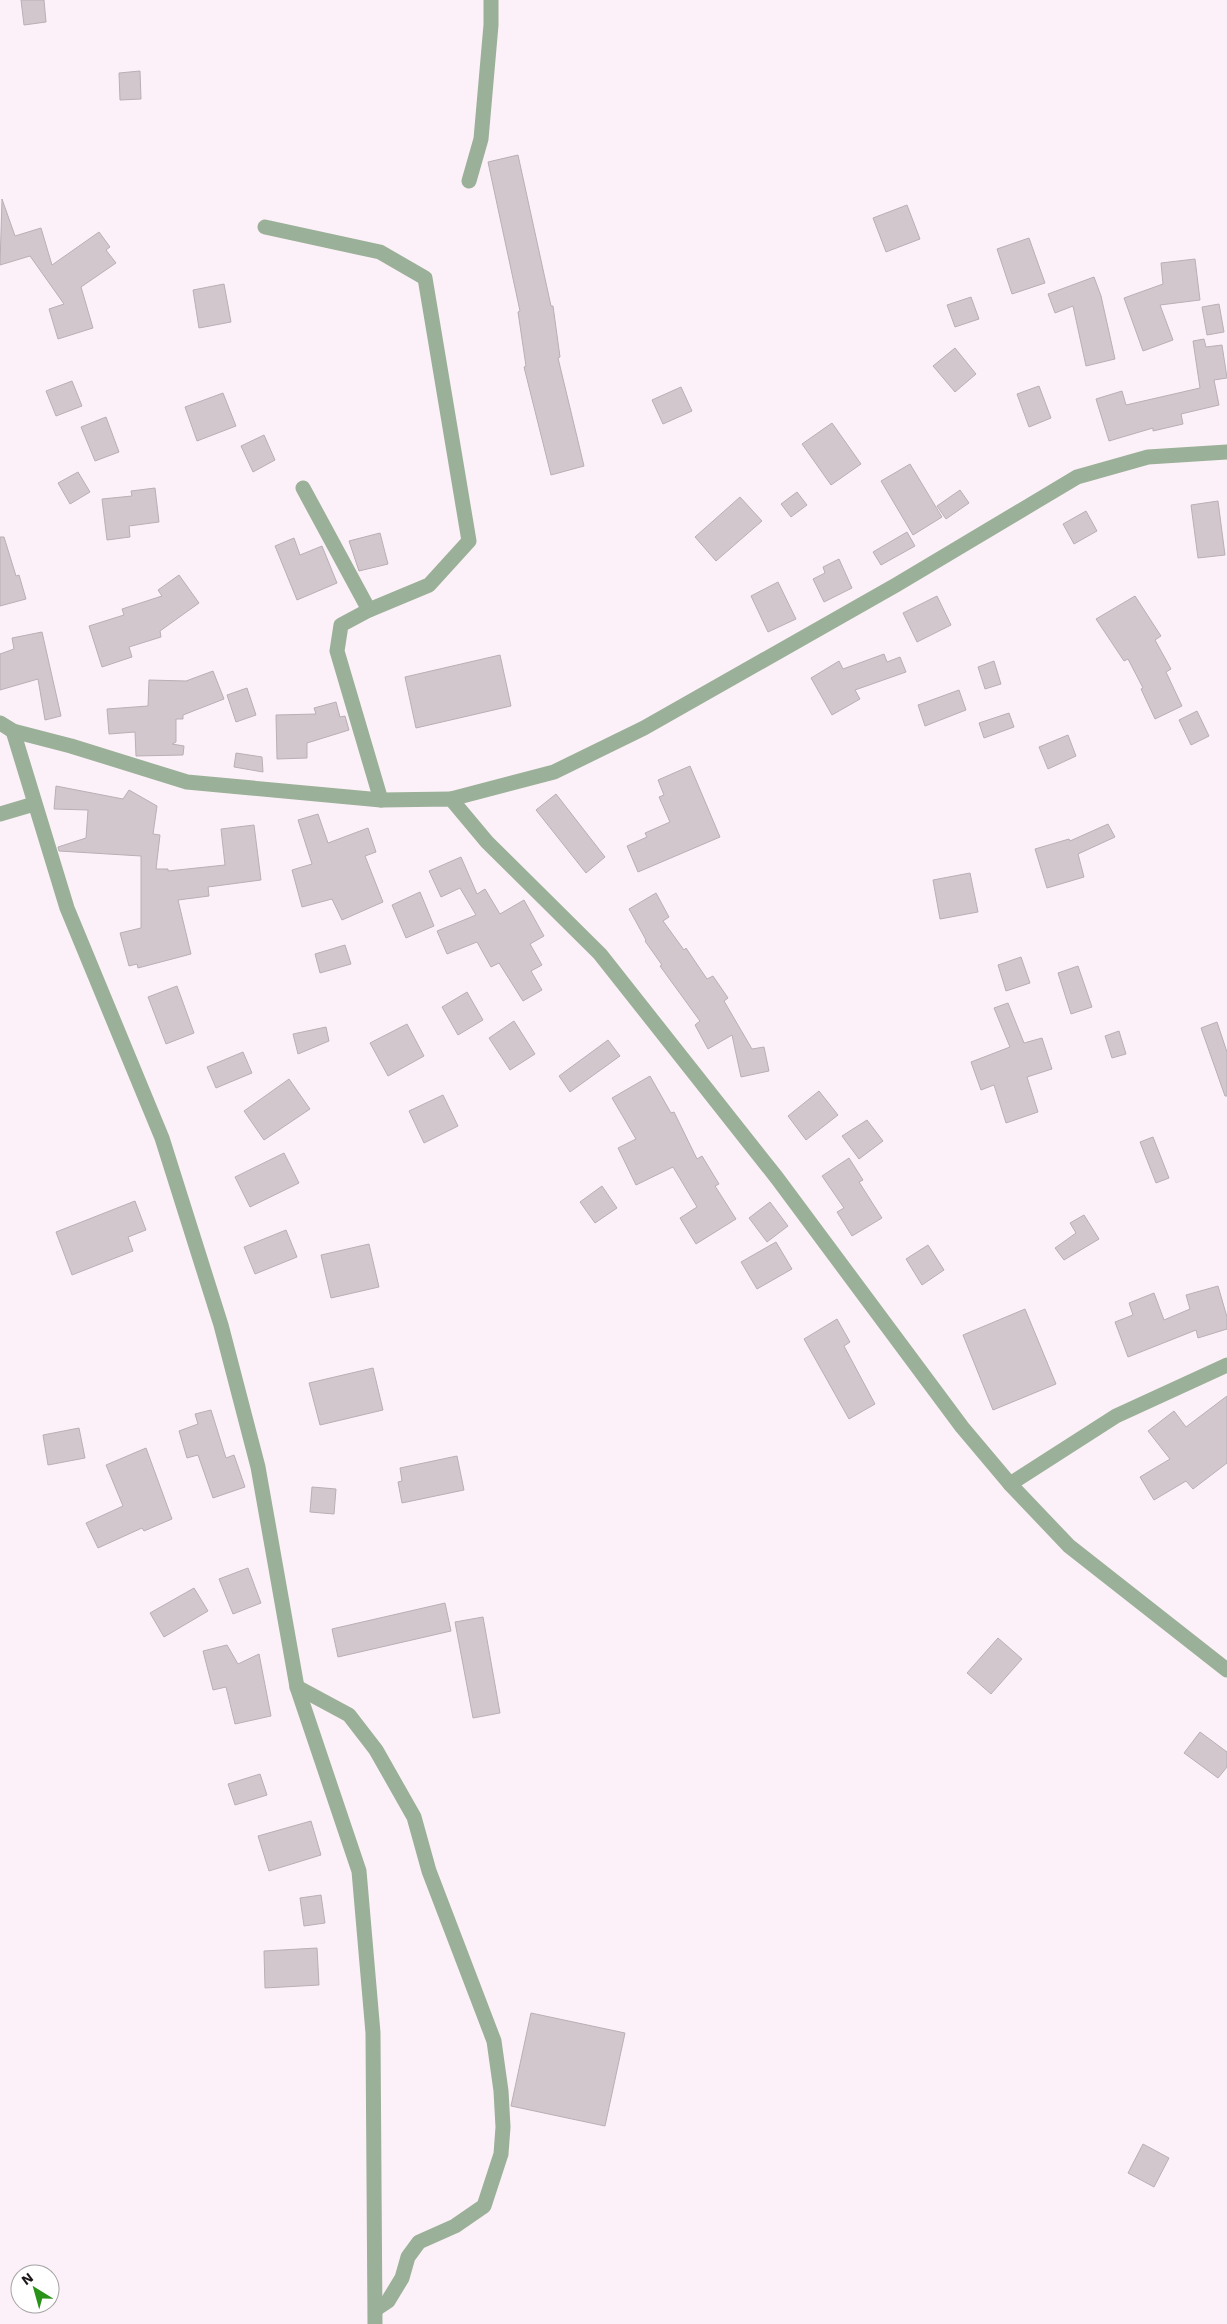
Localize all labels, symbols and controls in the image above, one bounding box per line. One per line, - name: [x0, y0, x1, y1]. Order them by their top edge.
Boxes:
- north arrow: [10, 2264, 60, 2314]
- text: N: [18, 2269, 36, 2288]

